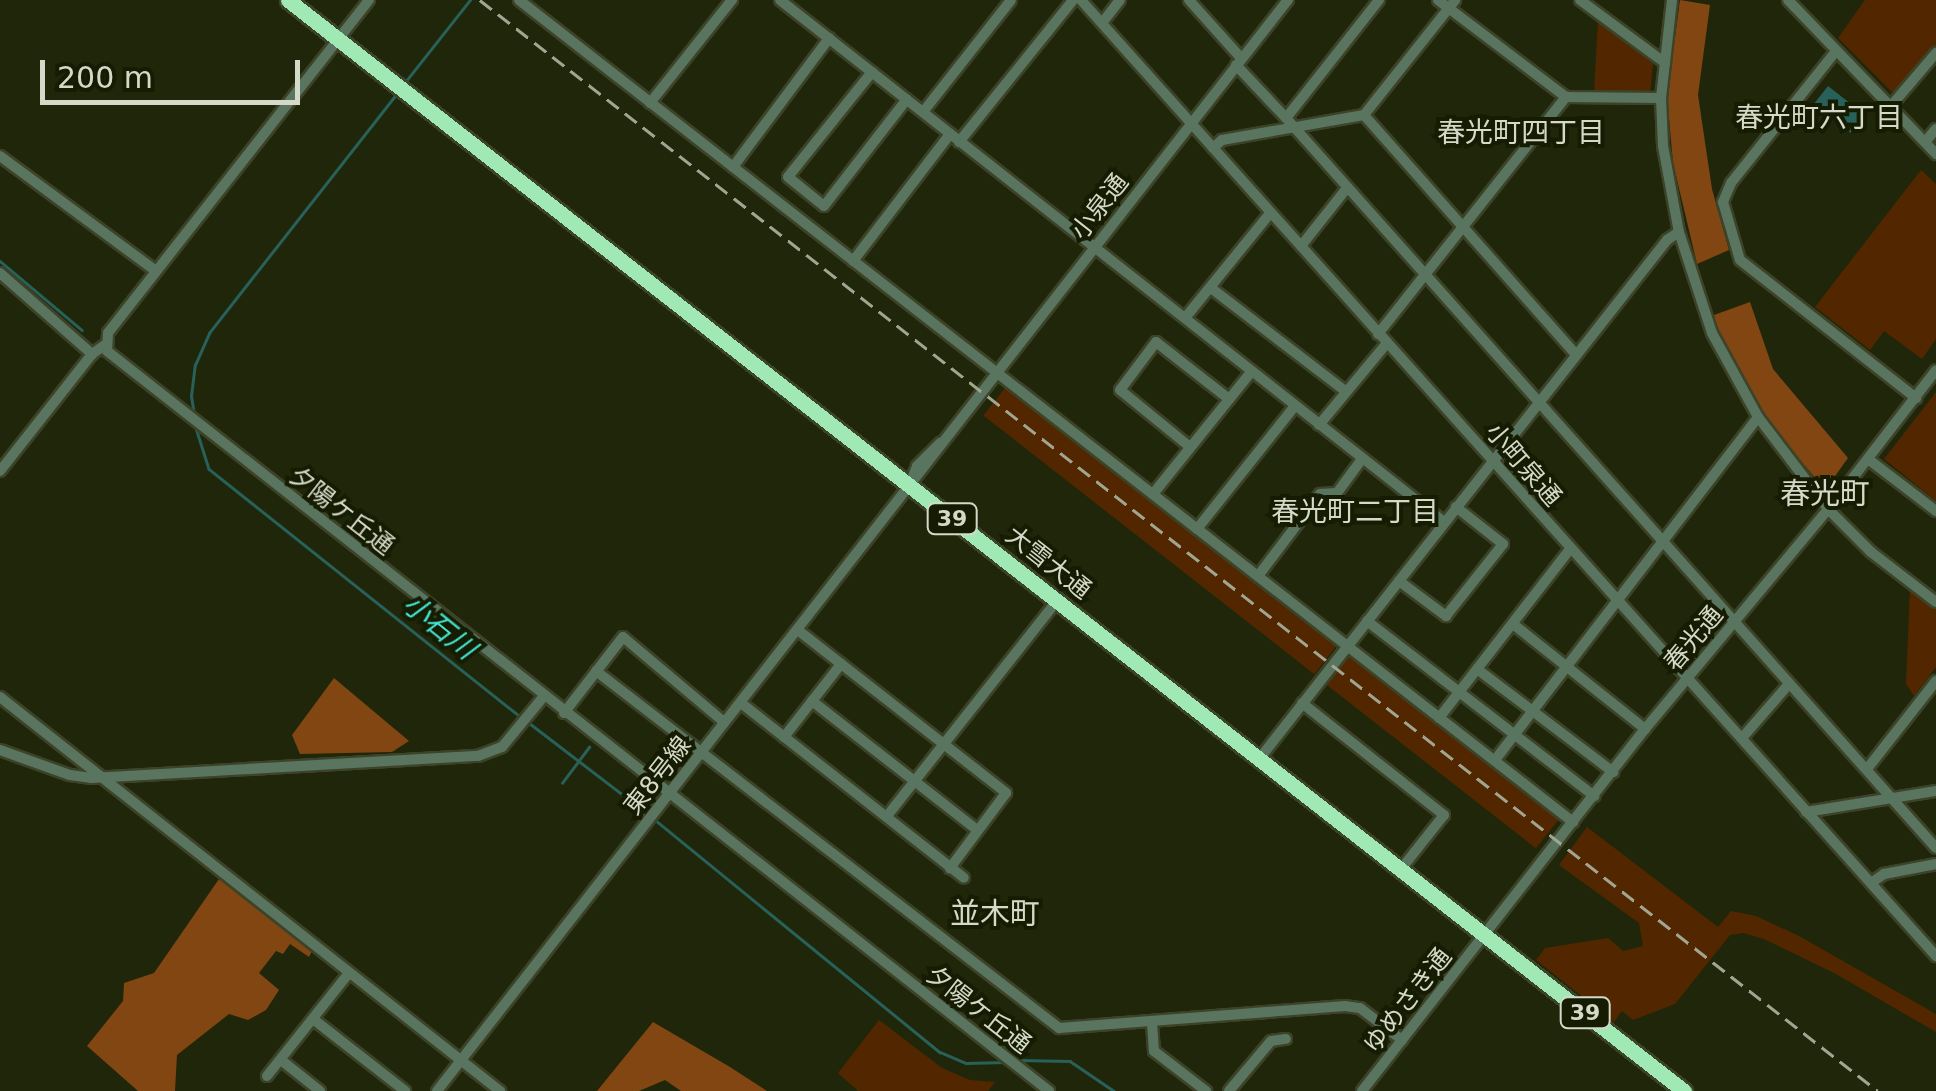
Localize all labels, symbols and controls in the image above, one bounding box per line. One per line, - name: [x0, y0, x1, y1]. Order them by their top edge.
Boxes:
- scale bar: [45, 40, 305, 102]
- text: 200 m: [57, 60, 153, 95]
- district label: 春光町六丁目: [1735, 101, 1903, 135]
- district label: 春光町四丁目: [1437, 116, 1605, 150]
- street label: 小泉通: [1065, 168, 1135, 246]
- street label: 小町泉通: [1479, 417, 1567, 513]
- street label: 夕陽ケ丘通: [283, 461, 399, 561]
- district label: 春光町: [1780, 476, 1870, 512]
- district label: 春光町二丁目: [1271, 495, 1439, 529]
- road number: 39: [924, 502, 980, 536]
- street label: 大雪大通: [999, 520, 1097, 606]
- water label: 小石川: [396, 588, 482, 666]
- street label: 春光通: [1658, 601, 1730, 677]
- street label: 東8号線: [618, 731, 698, 821]
- district label: 並木町: [950, 896, 1040, 932]
- street label: ゆめさき通: [1358, 943, 1458, 1059]
- street label: 夕陽ケ丘通: [920, 960, 1036, 1060]
- road number: 39: [1558, 996, 1612, 1030]

